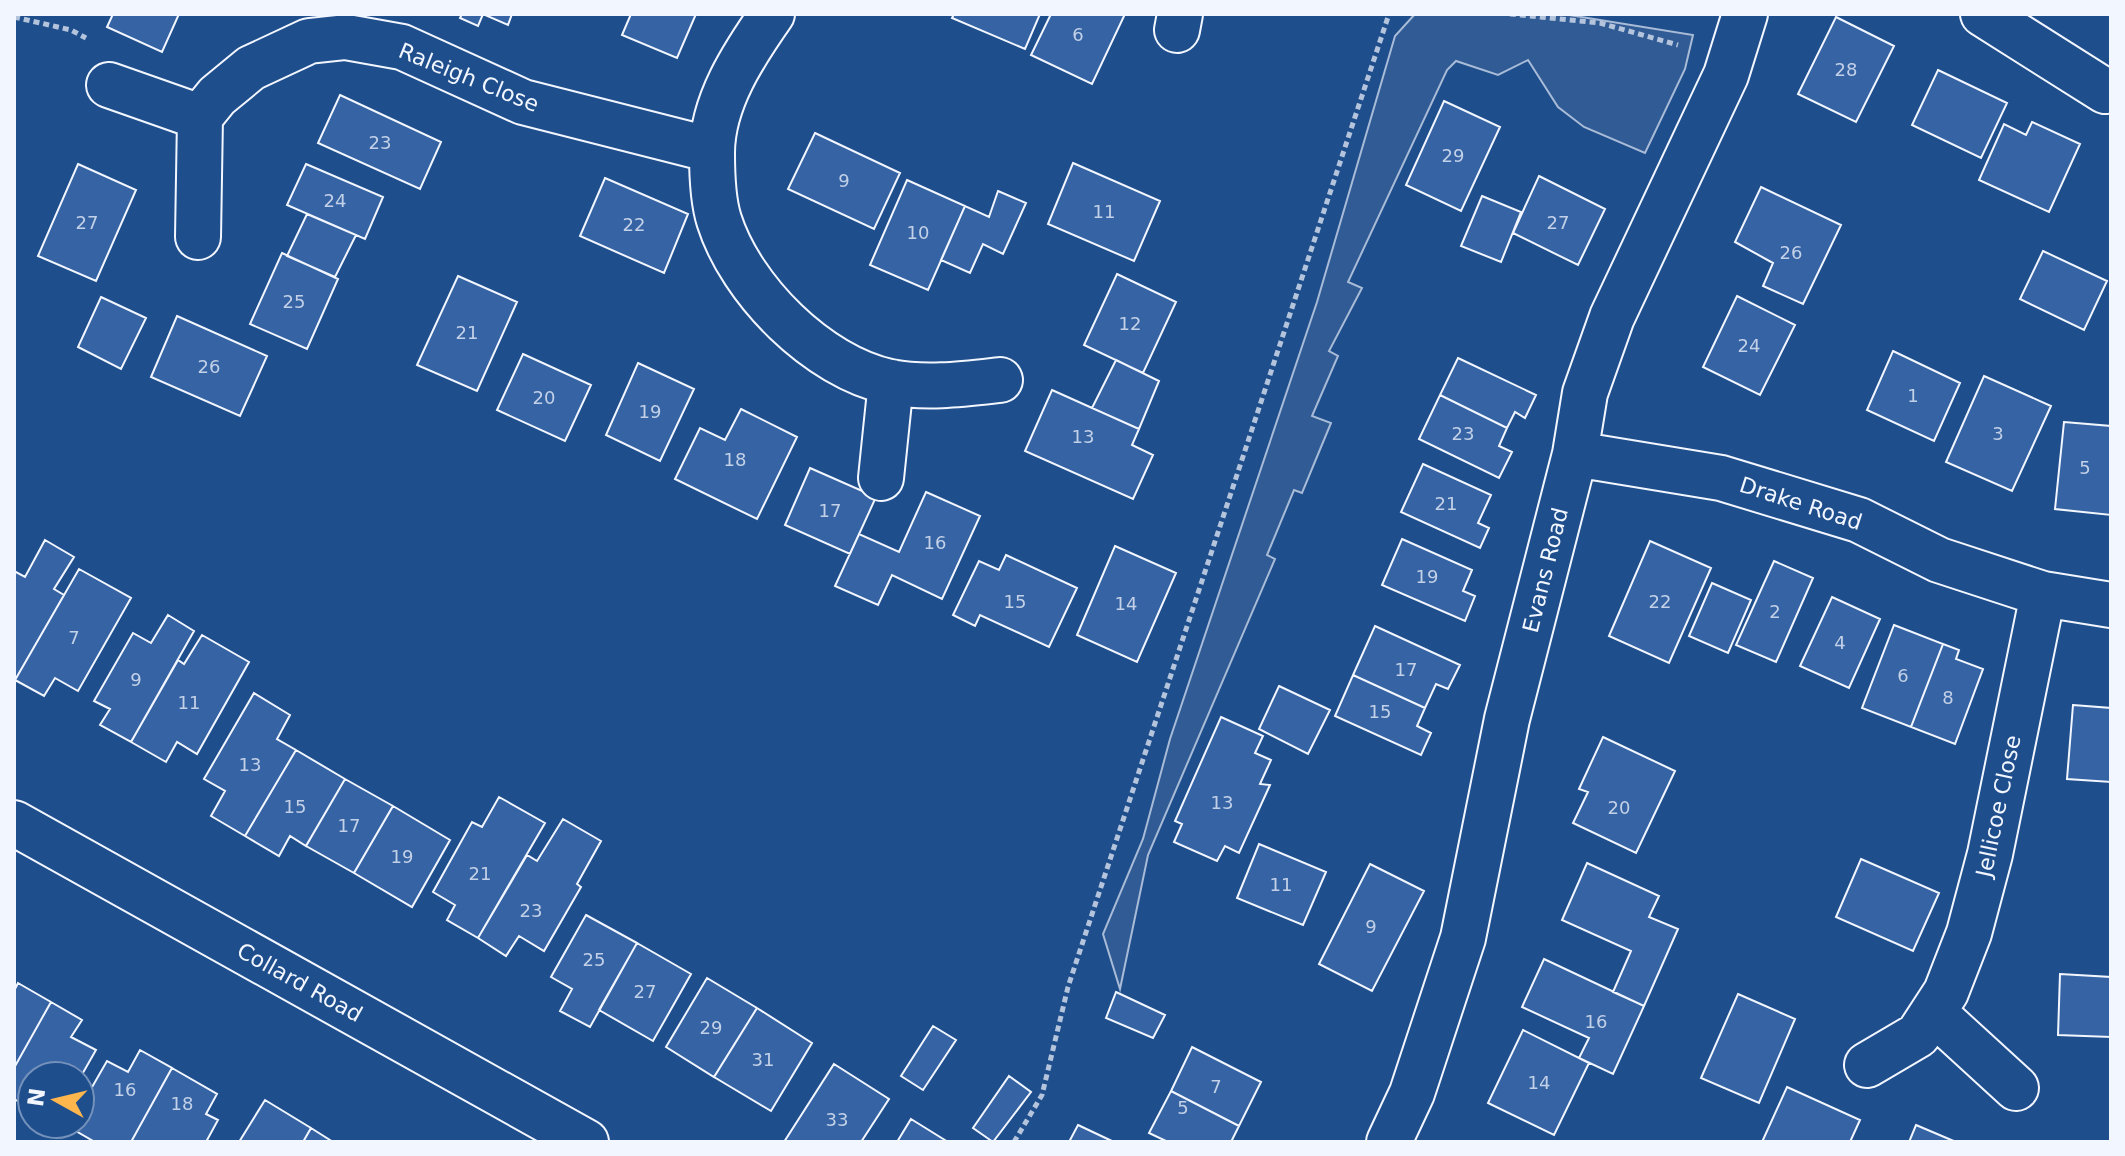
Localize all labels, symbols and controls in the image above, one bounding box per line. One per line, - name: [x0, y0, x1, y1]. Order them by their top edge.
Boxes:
- house number: 6: [1072, 24, 1084, 45]
- street label: Raleigh Close: [395, 38, 543, 117]
- house number: 28: [1835, 59, 1857, 80]
- house number: 23: [369, 132, 391, 153]
- house number: 29: [1442, 145, 1464, 166]
- house number: 9: [838, 170, 850, 191]
- house number: 24: [324, 190, 346, 211]
- house number: 11: [1093, 201, 1115, 222]
- house number: 27: [76, 212, 98, 233]
- house number: 27: [1547, 212, 1569, 233]
- house number: 22: [623, 214, 645, 235]
- house number: 10: [907, 222, 929, 243]
- house number: 26: [1780, 242, 1802, 263]
- house number: 25: [283, 291, 305, 312]
- house number: 12: [1119, 313, 1141, 334]
- house number: 21: [456, 322, 478, 343]
- house number: 24: [1738, 335, 1760, 356]
- house number: 26: [198, 356, 220, 377]
- house number: 1: [1907, 385, 1919, 406]
- house number: 20: [533, 387, 555, 408]
- house number: 19: [639, 401, 661, 422]
- house number: 23: [1452, 423, 1474, 444]
- house number: 3: [1992, 423, 2004, 444]
- house number: 13: [1072, 426, 1094, 447]
- house number: 18: [724, 449, 746, 470]
- house number: 5: [2079, 457, 2091, 478]
- street label: Drake Road: [1737, 472, 1865, 535]
- house number: 21: [1435, 493, 1457, 514]
- house number: 17: [819, 500, 841, 521]
- street label: Evans Road: [1518, 505, 1573, 635]
- house number: 16: [924, 532, 946, 553]
- house number: 19: [1416, 566, 1438, 587]
- house number: 15: [1004, 591, 1026, 612]
- house number: 22: [1649, 591, 1671, 612]
- house number: 14: [1115, 593, 1137, 614]
- house number: 2: [1769, 601, 1781, 622]
- house number: 7: [68, 627, 80, 648]
- house number: 4: [1834, 632, 1846, 653]
- house number: 17: [1395, 659, 1417, 680]
- house number: 6: [1897, 665, 1909, 686]
- house number: 9: [130, 669, 142, 690]
- house number: 8: [1942, 687, 1954, 708]
- house number: 11: [178, 692, 200, 713]
- house number: 15: [1369, 701, 1391, 722]
- street label: Jellicoe Close: [1971, 733, 2026, 881]
- house number: 13: [239, 754, 261, 775]
- house number: 13: [1211, 792, 1233, 813]
- house number: 15: [284, 796, 306, 817]
- house number: 20: [1608, 797, 1630, 818]
- house number: 17: [338, 815, 360, 836]
- house number: 19: [391, 846, 413, 867]
- house number: 21: [469, 863, 491, 884]
- house number: 11: [1270, 874, 1292, 895]
- house number: 23: [520, 900, 542, 921]
- house number: 9: [1365, 916, 1377, 937]
- street label: Collard Road: [233, 938, 367, 1027]
- house number: 25: [583, 949, 605, 970]
- house number: 27: [634, 981, 656, 1002]
- house number: 16: [1585, 1011, 1607, 1032]
- house number: 29: [700, 1017, 722, 1038]
- house number: 31: [752, 1049, 774, 1070]
- north arrow: [16, 1060, 96, 1140]
- house number: 14: [1528, 1072, 1550, 1093]
- house number: 7: [1210, 1076, 1222, 1097]
- house number: 16: [114, 1079, 136, 1100]
- text: N: [23, 1086, 50, 1108]
- house number: 18: [171, 1093, 193, 1114]
- house number: 5: [1177, 1097, 1189, 1118]
- house number: 33: [826, 1109, 848, 1130]

